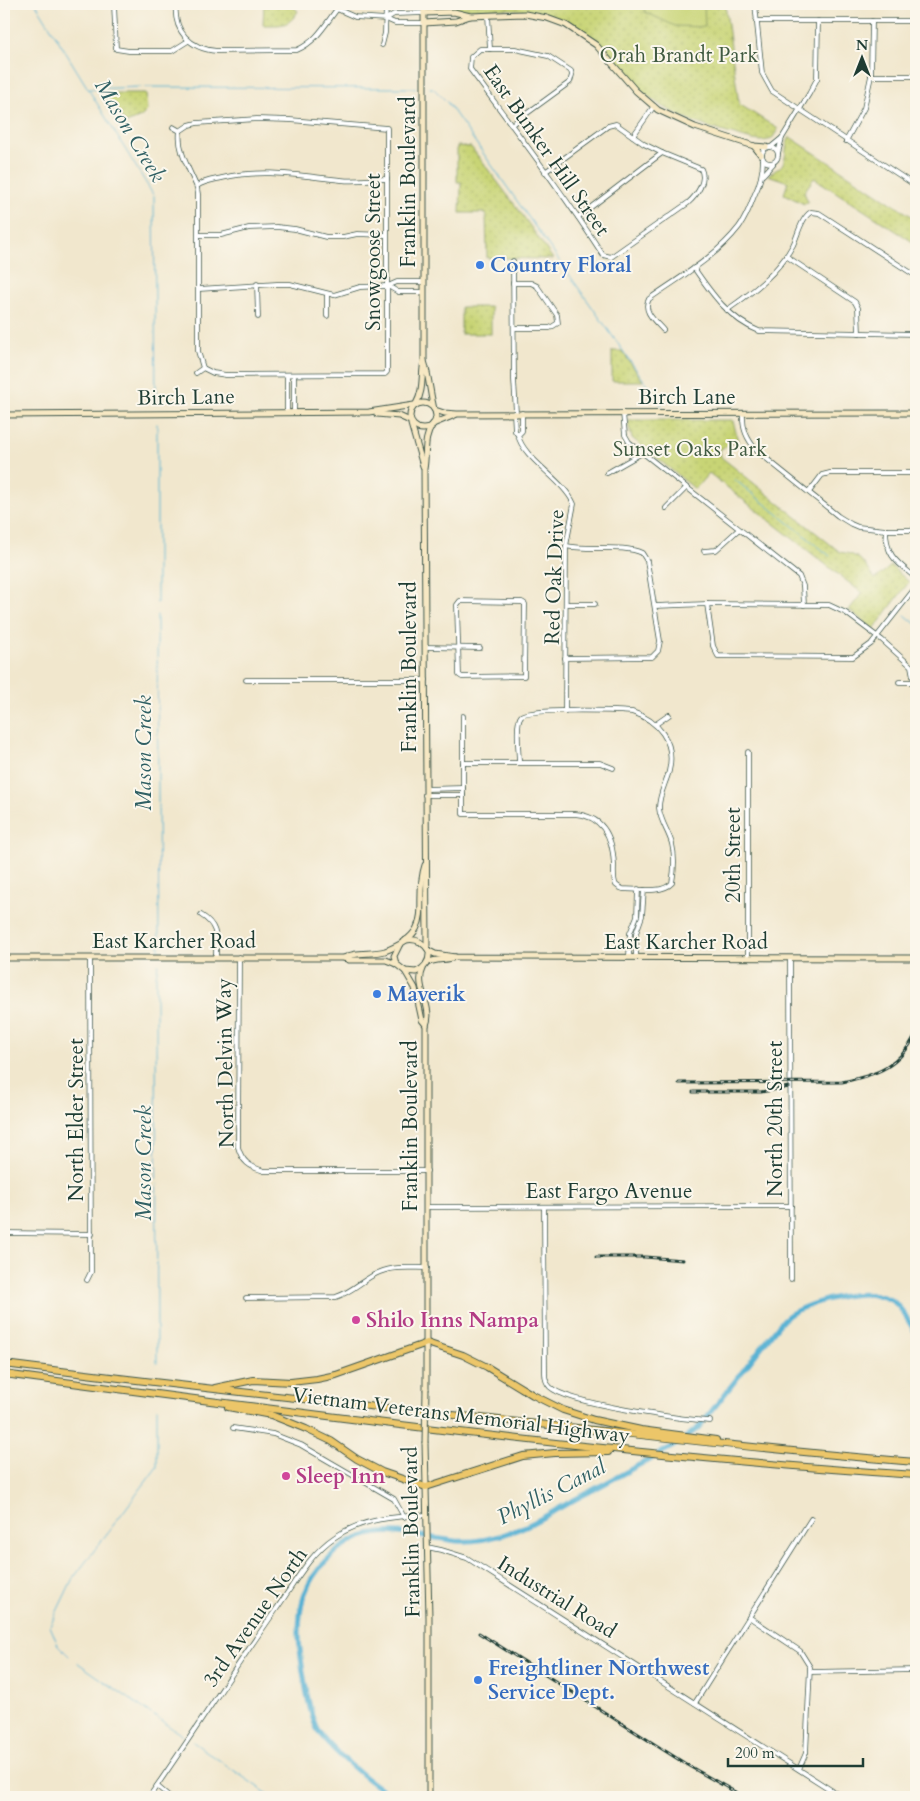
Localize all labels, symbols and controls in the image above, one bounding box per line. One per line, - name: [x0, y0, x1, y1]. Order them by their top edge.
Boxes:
- north arrow: [838, 32, 888, 82]
- text: N: [856, 36, 868, 55]
- park label: Orah Brandt Park: [600, 41, 759, 70]
- street label: East Bunker Hill Street: [476, 59, 617, 242]
- water label: Mason Creek: [87, 73, 173, 188]
- street label: Franklin Boulevard: [394, 96, 423, 268]
- street label: Snowgoose Street: [359, 173, 388, 331]
- place label: Country Floral: [490, 251, 632, 280]
- marker: Country Floral: [474, 259, 486, 271]
- street label: Birch Lane: [137, 382, 235, 413]
- street label: Birch Lane: [638, 383, 736, 412]
- park label: Sunset Oaks Park: [613, 435, 768, 464]
- street label: Red Oak Drive: [538, 509, 571, 645]
- street label: Franklin Boulevard: [395, 581, 424, 753]
- water label: Mason Creek: [129, 695, 159, 811]
- street label: 20th Street: [719, 807, 748, 903]
- street label: East Karcher Road: [92, 927, 256, 956]
- street label: East Karcher Road: [604, 928, 768, 957]
- street label: North Delvin Way: [210, 978, 241, 1148]
- place label: Maverik: [387, 980, 466, 1009]
- marker: Maverik: [371, 988, 383, 1000]
- street label: North Elder Street: [62, 1038, 91, 1202]
- street label: Franklin Boulevard: [396, 1040, 425, 1212]
- street label: North 20th Street: [761, 1040, 790, 1197]
- water label: Mason Creek: [129, 1105, 159, 1221]
- street label: East Fargo Avenue: [526, 1177, 692, 1206]
- place label: Shilo Inns Nampa: [366, 1306, 539, 1335]
- marker: Shilo Inns Nampa: [350, 1314, 362, 1326]
- street label: Vietnam Veterans Memorial Highway: [290, 1380, 632, 1451]
- street label: Franklin Boulevard: [396, 1446, 427, 1618]
- water label: Phyllis Canal: [492, 1451, 612, 1532]
- place label: Sleep Inn: [296, 1462, 386, 1491]
- marker: Sleep Inn: [280, 1470, 292, 1482]
- street label: 3rd Avenue North: [196, 1541, 315, 1693]
- street label: Industrial Road: [492, 1549, 622, 1646]
- place label: Freightliner Northwest Service Dept.: [488, 1654, 710, 1707]
- marker: Freightliner Northwest Service Dept.: [472, 1674, 484, 1686]
- scale bar: [728, 1736, 862, 1768]
- text: 200 m: [735, 1743, 775, 1763]

